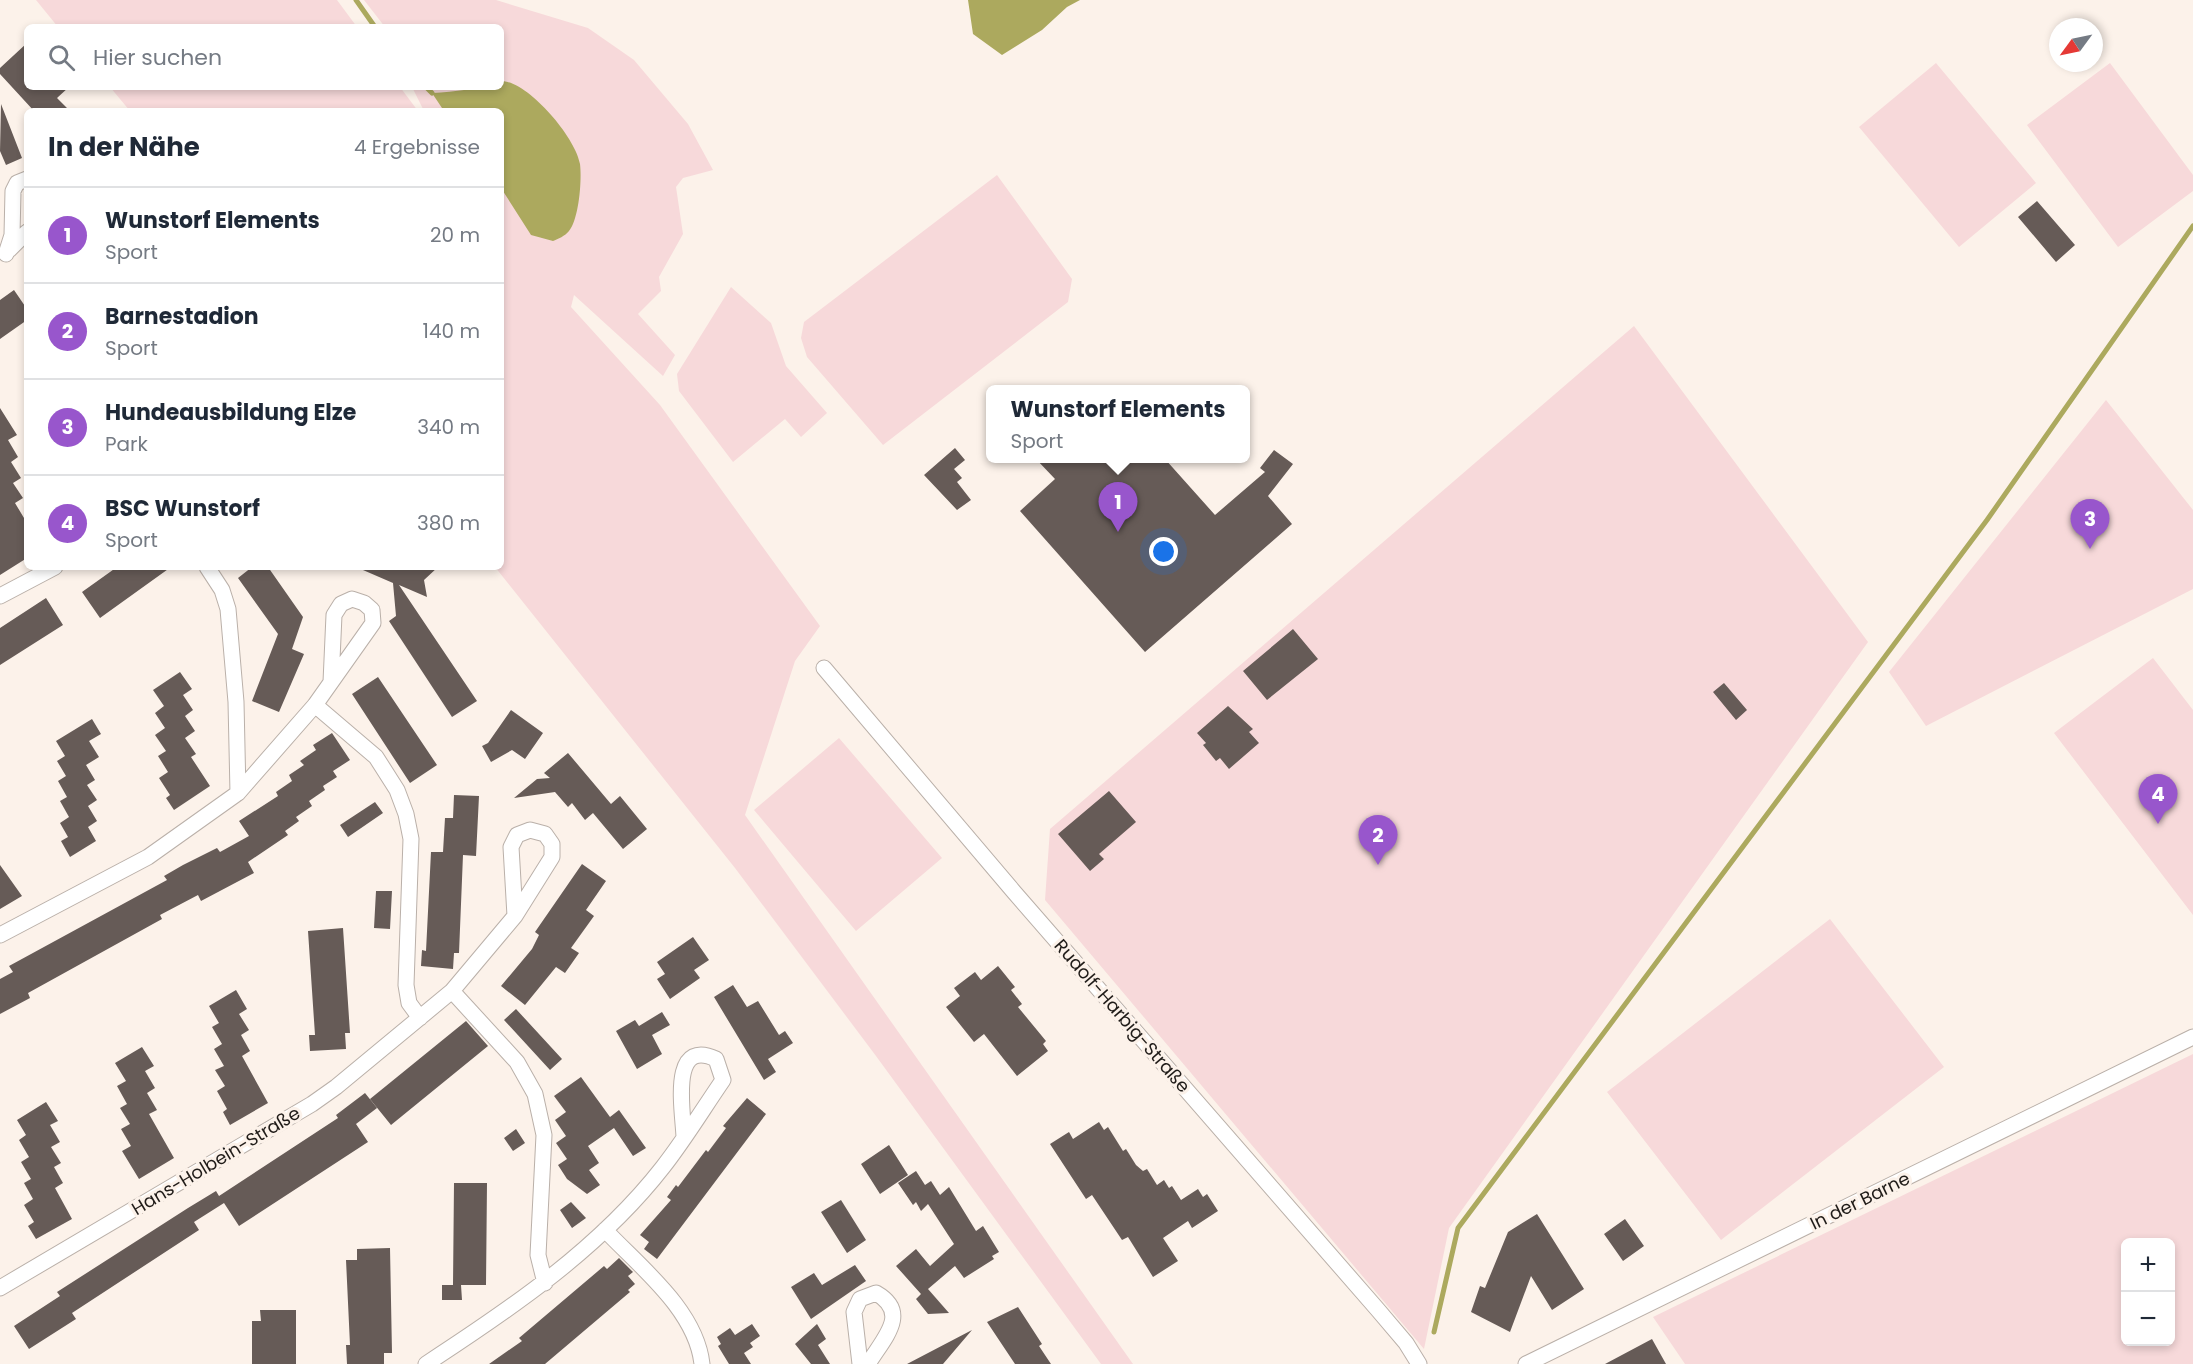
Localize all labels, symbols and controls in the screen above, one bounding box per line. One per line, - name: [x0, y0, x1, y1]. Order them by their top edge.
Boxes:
- north arrow: [2049, 18, 2103, 72]
- search box: [24, 24, 504, 90]
- icon: search: [45, 41, 78, 74]
- text: Hier suchen: [93, 42, 222, 73]
- text: In der Nähe: [48, 129, 200, 165]
- text: 4 Ergebnisse: [354, 133, 480, 161]
- text: Wunstorf Elements: [105, 205, 320, 236]
- text: 1: [64, 221, 71, 249]
- text: 20 m: [430, 221, 480, 249]
- text: Sport: [105, 238, 158, 266]
- text: Barnestadion: [105, 301, 259, 332]
- text: 2: [62, 317, 73, 345]
- text: 140 m: [423, 317, 480, 345]
- text: Sport: [105, 334, 158, 362]
- popup: [986, 385, 1250, 463]
- text: Wunstorf Elements: [1011, 394, 1225, 425]
- text: Hundeausbildung Elze: [105, 397, 356, 428]
- text: 3: [61, 413, 74, 441]
- text: 340 m: [417, 413, 480, 441]
- text: Sport: [1011, 427, 1063, 455]
- text: Park: [105, 430, 148, 458]
- pin: 1: [1098, 482, 1138, 532]
- text: BSC Wunstorf: [105, 493, 260, 524]
- pin: 3: [2070, 500, 2110, 549]
- text: 4: [61, 509, 74, 537]
- text: 380 m: [417, 509, 480, 537]
- text: Sport: [105, 526, 158, 554]
- your location: [1149, 537, 1178, 566]
- pin: 4: [2138, 774, 2178, 824]
- pin: 2: [1358, 816, 1398, 865]
- street label: Rudolf-Harbig-Straße: [1049, 934, 1196, 1098]
- street label: Hans-Holbein-Straße: [127, 1100, 305, 1221]
- street label: In der Barne: [1806, 1166, 1914, 1236]
- map controls: [2121, 1238, 2175, 1346]
- button: +: [2121, 1238, 2175, 1292]
- button: −: [2121, 1292, 2175, 1346]

